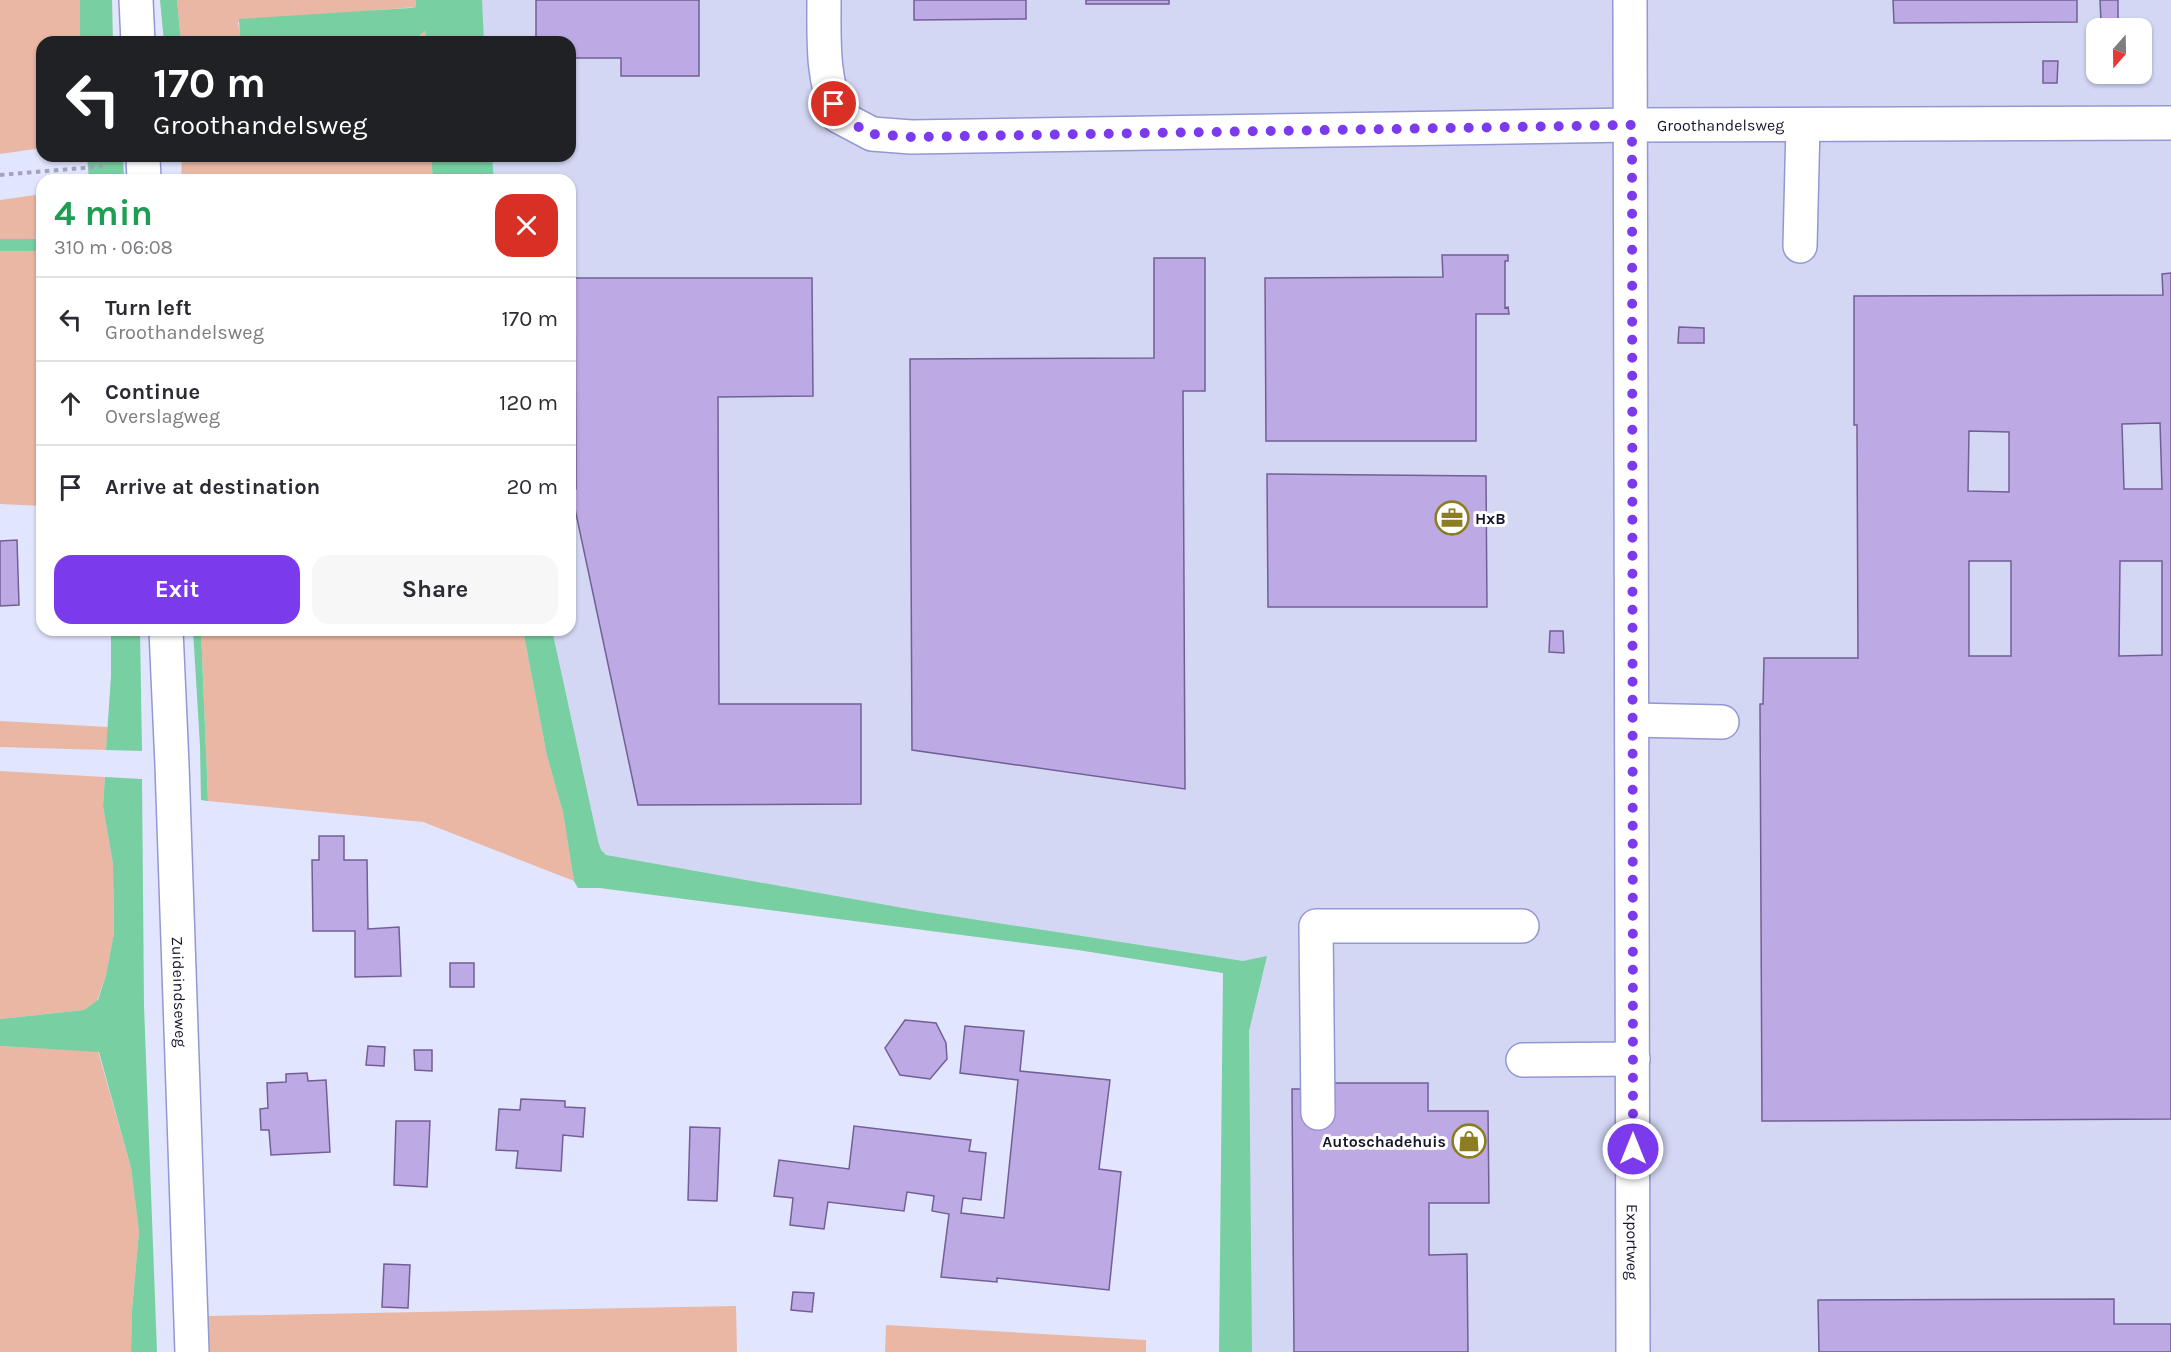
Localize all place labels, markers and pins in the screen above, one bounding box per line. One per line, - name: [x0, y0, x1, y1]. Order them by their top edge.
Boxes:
- pin: [808, 78, 859, 129]
- office icon: HxB: [1434, 500, 1470, 536]
- place label: HxB: [1475, 509, 1506, 528]
- shop icon: Autoschadehuis: [1451, 1123, 1487, 1159]
- place label: Autoschadehuis: [1322, 1132, 1446, 1151]

